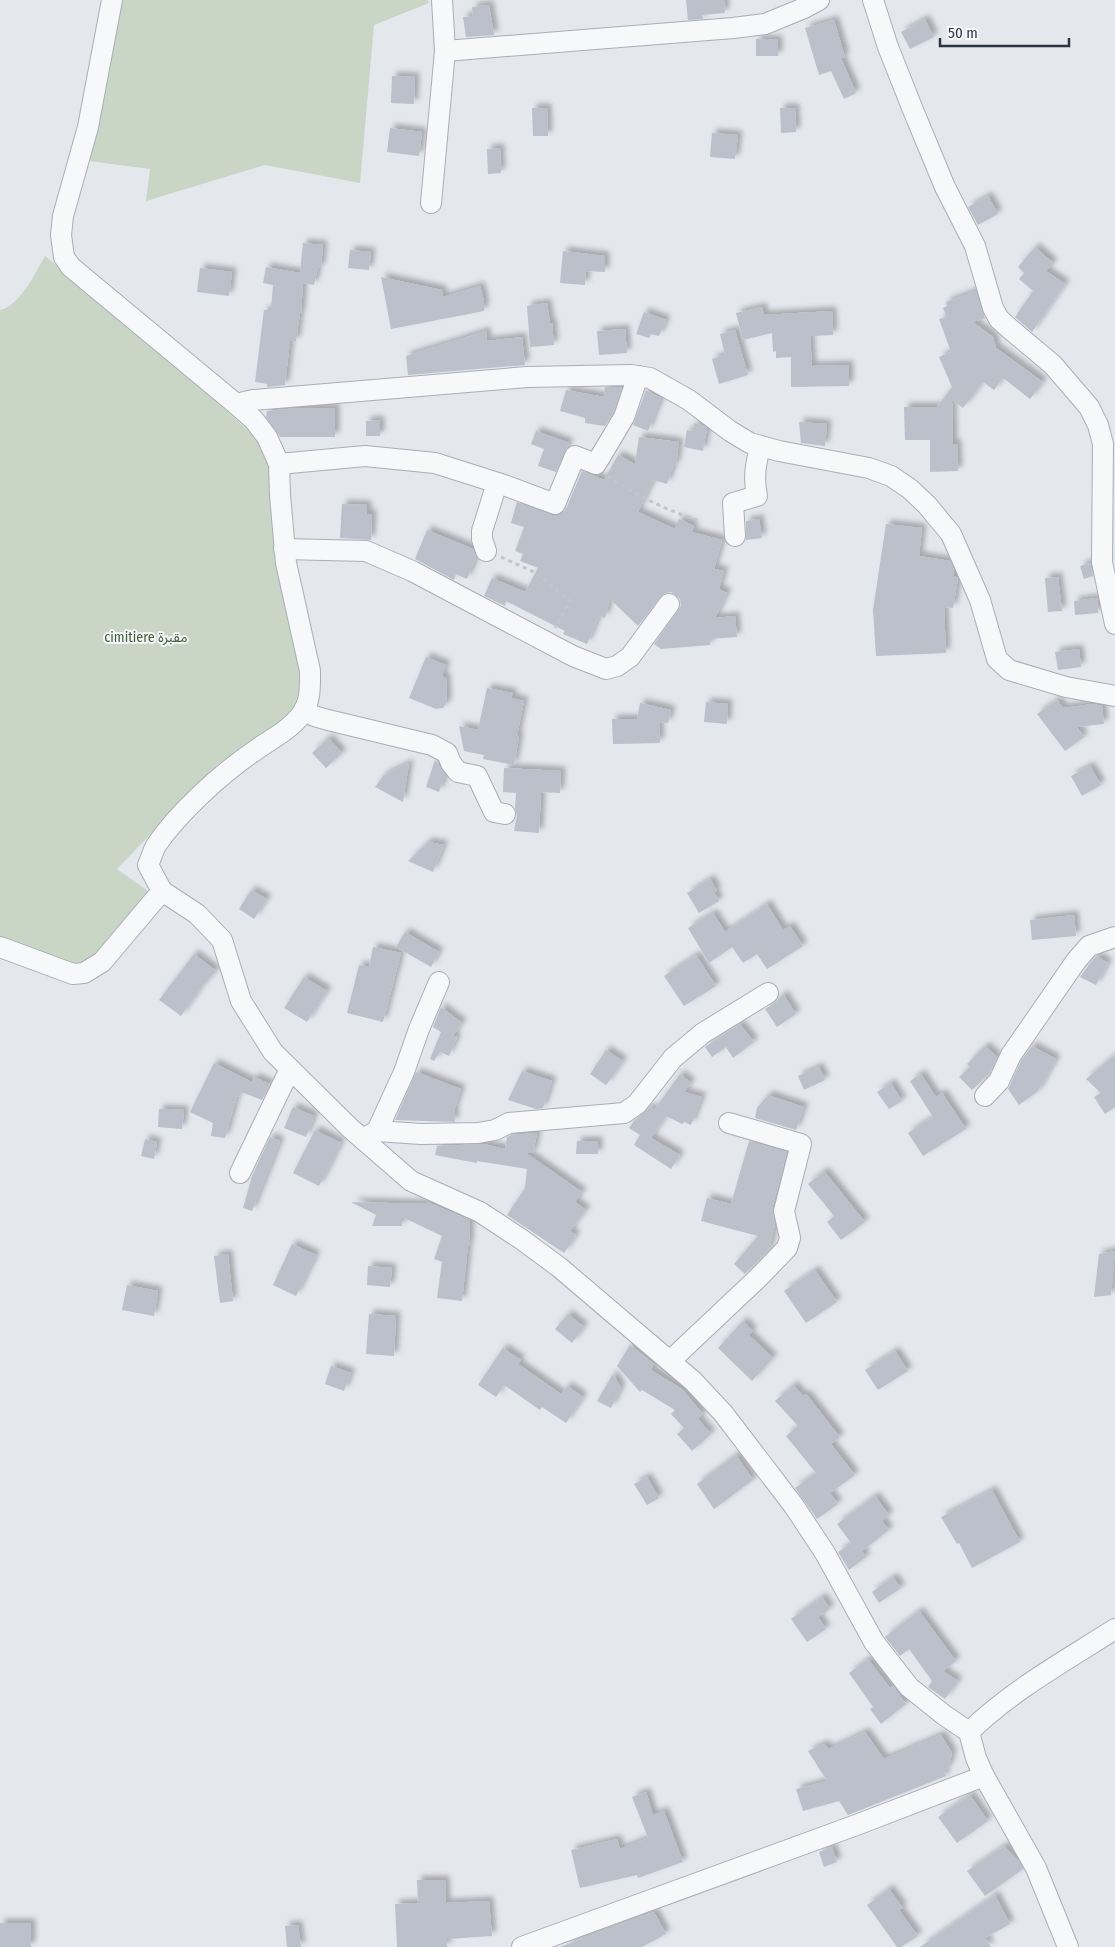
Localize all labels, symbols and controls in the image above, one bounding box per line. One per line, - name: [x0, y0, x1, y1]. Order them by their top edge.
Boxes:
- scale bar: [940, 15, 1069, 47]
- text: 50 m: [948, 24, 978, 42]
- park label: cimitiere مقبرة: [104, 629, 188, 646]

